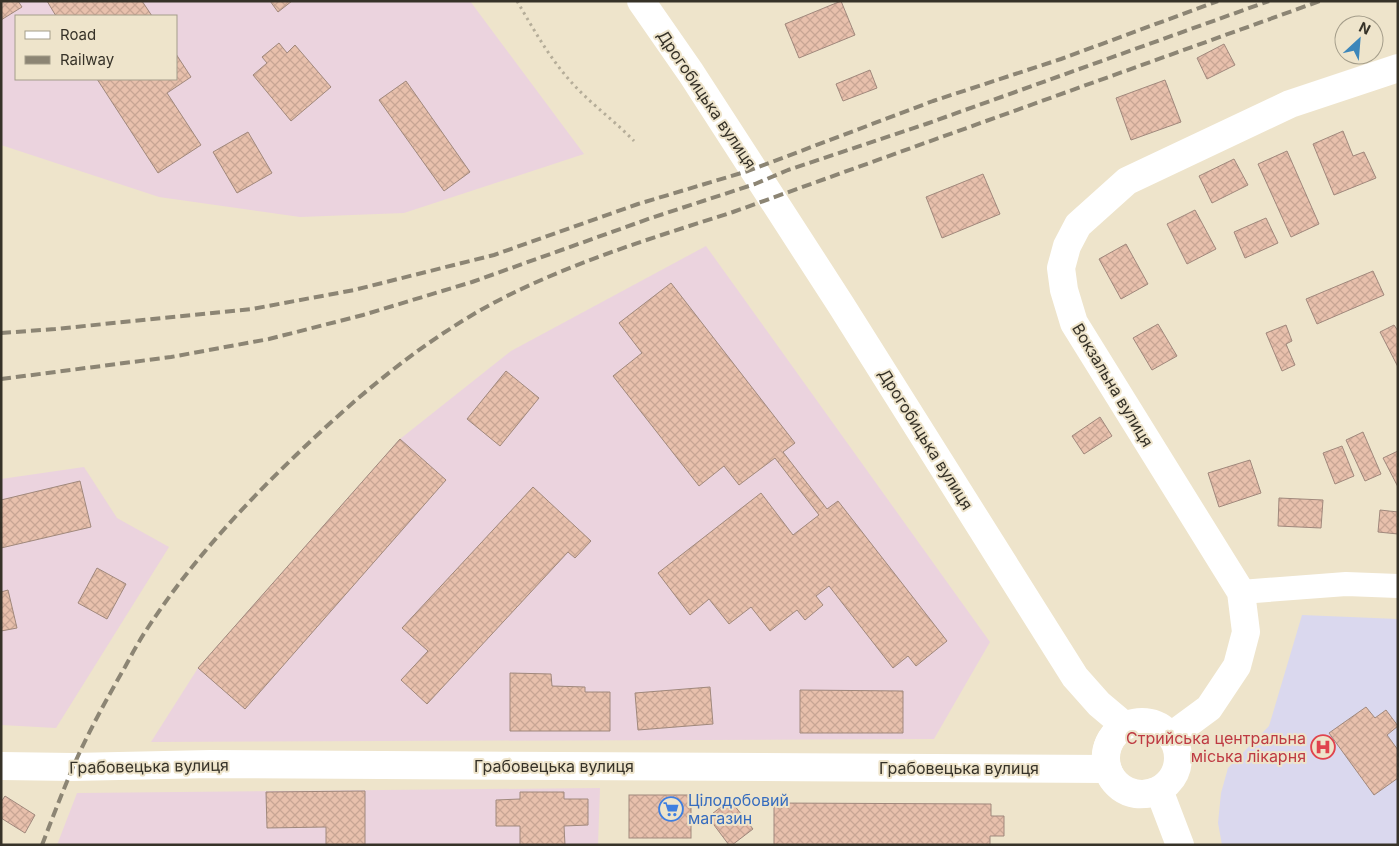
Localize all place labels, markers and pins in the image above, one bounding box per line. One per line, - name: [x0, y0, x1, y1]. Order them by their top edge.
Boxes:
- place label: Стрийська центральна міська лікарня: [1126, 728, 1306, 766]
- hospital icon: Стрийська центральна міська лікарня: [1310, 734, 1336, 760]
- place label: Цілодобовий магазин: [688, 790, 789, 828]
- supermarket icon: Цілодобовий магазин: [658, 796, 684, 822]

